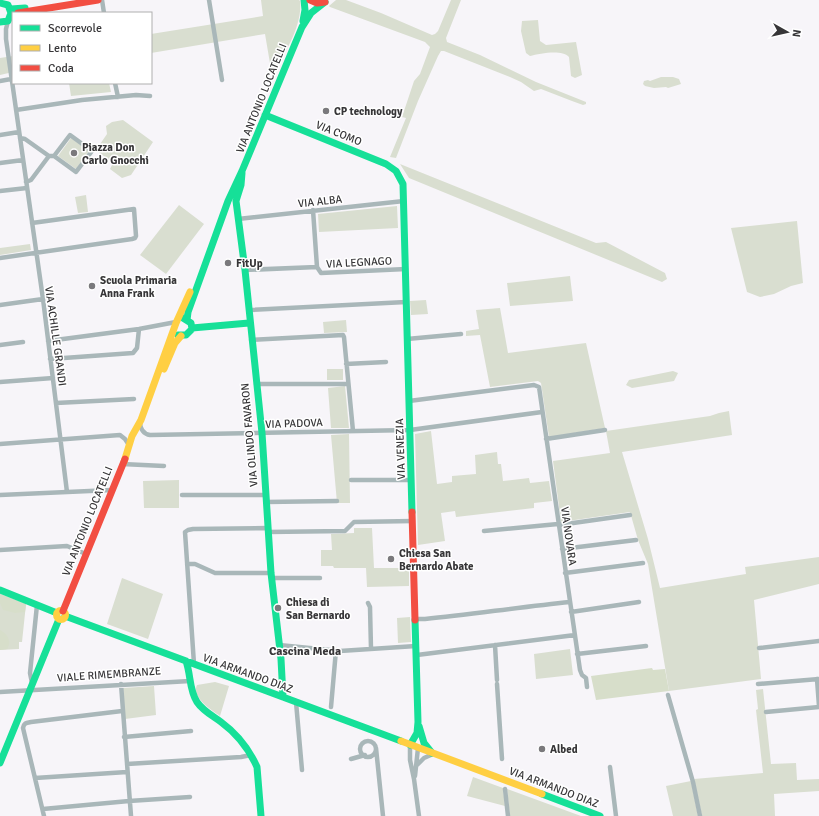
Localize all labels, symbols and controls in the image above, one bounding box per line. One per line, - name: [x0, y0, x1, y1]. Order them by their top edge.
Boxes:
- legend: [12, 12, 152, 84]
- north arrow: [767, 12, 807, 52]
- text: Scorrevole: [48, 21, 102, 36]
- text: N: [789, 29, 803, 38]
- text: Lento: [48, 41, 77, 56]
- street label: VIA ANTONIO LOCATELLI: [233, 41, 289, 155]
- text: Coda: [48, 61, 74, 76]
- place label: CP technology: [334, 105, 403, 118]
- marker: CP technology: [321, 106, 331, 116]
- street label: VIA COMO: [314, 118, 364, 149]
- place label: Piazza Don Carlo Gnocchi: [82, 141, 149, 167]
- marker: Piazza Don Carlo Gnocchi: [69, 148, 79, 158]
- street label: VIA ALBA: [297, 193, 343, 210]
- street label: VIA LEGNAGO: [326, 254, 392, 271]
- place label: FitUp: [236, 257, 263, 270]
- marker: FitUp: [223, 258, 233, 268]
- place label: Scuola Primaria Anna Frank: [100, 274, 177, 300]
- marker: Scuola Primaria Anna Frank: [87, 281, 97, 291]
- street label: VIA ACHILLE GRANDI: [42, 285, 69, 387]
- street label: VIA OLINDO FAVARON: [238, 383, 261, 487]
- street label: VIA PADOVA: [265, 416, 323, 431]
- street label: VIA VENEZIA: [393, 418, 408, 480]
- street label: VIA ANTONIO LOCATELLI: [59, 464, 115, 578]
- street label: VIA NOVARA: [558, 506, 579, 566]
- place label: Chiesa San Bernardo Abate: [399, 547, 474, 573]
- marker: Chiesa San Bernardo Abate: [386, 554, 396, 564]
- place label: Chiesa di San Bernardo: [286, 596, 351, 622]
- marker: Chiesa di San Bernardo: [273, 603, 283, 613]
- district label: Cascina Meda: [269, 644, 341, 659]
- street label: VIA ARMANDO DIAZ: [201, 651, 295, 696]
- street label: VIALE RIMEMBRANZE: [57, 664, 161, 685]
- place label: Albed: [550, 743, 578, 756]
- marker: Albed: [537, 744, 547, 754]
- street label: VIA ARMANDO DIAZ: [507, 764, 601, 811]

